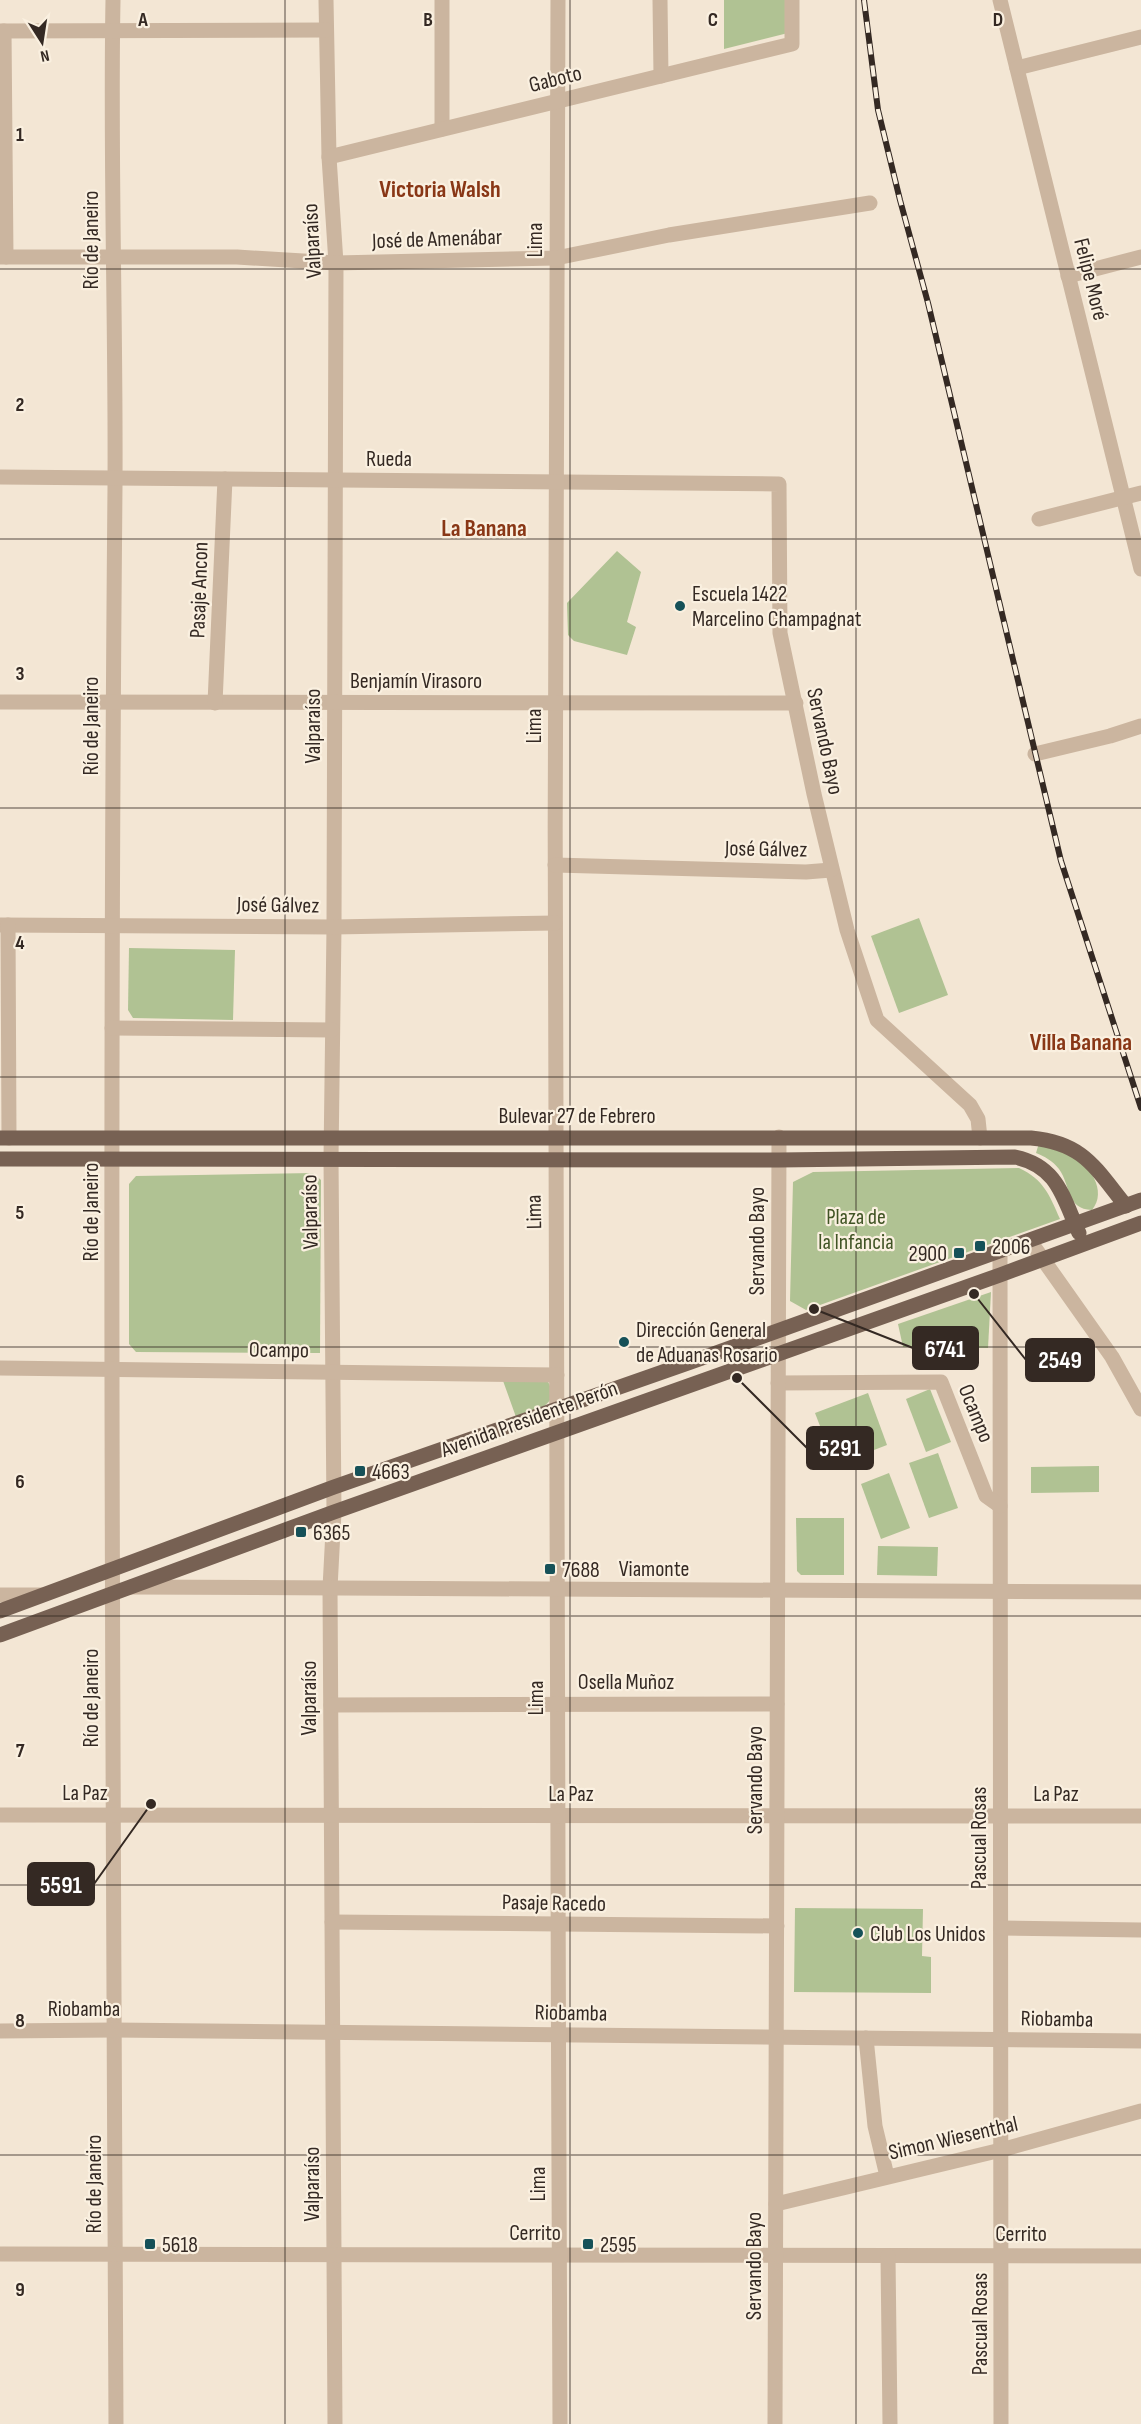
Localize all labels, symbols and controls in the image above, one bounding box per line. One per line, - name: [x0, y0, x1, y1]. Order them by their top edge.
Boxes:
- text: A: [137, 8, 148, 32]
- text: B: [423, 8, 433, 32]
- text: C: [708, 8, 718, 32]
- text: D: [993, 8, 1003, 32]
- north arrow: [12, 12, 72, 72]
- text: N: [39, 45, 51, 65]
- street label: Gaboto: [526, 60, 584, 99]
- text: 1: [16, 123, 24, 147]
- district label: Victoria Walsh: [379, 175, 501, 204]
- street label: Río de Janeiro: [78, 191, 105, 289]
- street label: Valparaíso: [297, 203, 328, 279]
- street label: Lima: [522, 223, 549, 257]
- street label: José de Amenábar: [371, 224, 502, 255]
- street label: Felipe Moré: [1067, 235, 1114, 323]
- text: 2: [16, 393, 24, 417]
- street label: Rueda: [366, 446, 412, 473]
- district label: La Banana: [441, 514, 527, 543]
- street label: Pasaje Ancon: [184, 541, 215, 639]
- place label: Escuela 1422 Marcelino Champagnat: [692, 581, 862, 633]
- marker: Escuela 1422 Marcelino Champagnat: [673, 599, 687, 613]
- text: 3: [16, 662, 25, 686]
- street label: Benjamín Virasoro: [350, 668, 482, 695]
- street label: Río de Janeiro: [78, 677, 105, 775]
- street label: Servando Bayo: [800, 686, 849, 797]
- street label: Valparaíso: [300, 689, 327, 763]
- street label: Lima: [521, 709, 548, 743]
- street label: José Gálvez: [724, 835, 808, 864]
- street label: José Gálvez: [236, 891, 320, 920]
- text: 4: [15, 931, 25, 955]
- district label: Villa Banana: [1030, 1028, 1132, 1057]
- street label: Bulevar 27 de Febrero: [498, 1103, 656, 1130]
- street label: Río de Janeiro: [78, 1163, 105, 1261]
- street label: Valparaíso: [296, 1174, 325, 1250]
- street label: Servando Bayo: [744, 1187, 771, 1295]
- street label: Lima: [521, 1194, 548, 1230]
- text: 5: [16, 1201, 25, 1225]
- park label: Plaza de la Infancia: [818, 1204, 894, 1256]
- place label: 2006: [992, 1234, 1030, 1261]
- marker: 2006: [973, 1239, 987, 1253]
- place label: 2900: [909, 1241, 947, 1268]
- marker: 2900: [952, 1246, 966, 1260]
- place label: Dirección General de Aduanas Rosario: [636, 1317, 778, 1369]
- callout: 6741: [913, 1327, 978, 1369]
- marker: Dirección General de Aduanas Rosario: [617, 1335, 631, 1349]
- text: 6741: [925, 1335, 966, 1364]
- street label: Ocampo: [249, 1336, 309, 1365]
- callout: 2549: [1026, 1339, 1094, 1381]
- text: 2549: [1038, 1346, 1082, 1375]
- street label: Avenida Presidente Perón: [436, 1375, 622, 1464]
- street label: Ocampo: [952, 1381, 999, 1447]
- callout: 5291: [807, 1427, 873, 1469]
- text: 5291: [819, 1434, 862, 1463]
- place label: 4663: [372, 1459, 410, 1486]
- marker: 4663: [353, 1464, 367, 1478]
- text: 6: [15, 1470, 25, 1494]
- place label: 6365: [313, 1520, 350, 1547]
- marker: 6365: [294, 1525, 308, 1539]
- street label: Viamonte: [619, 1556, 689, 1583]
- place label: 7688: [562, 1557, 600, 1584]
- marker: 7688: [543, 1562, 557, 1576]
- street label: Río de Janeiro: [78, 1649, 105, 1747]
- street label: Valparaíso: [296, 1661, 323, 1735]
- street label: Osella Muñoz: [578, 1669, 674, 1696]
- street label: Lima: [523, 1681, 550, 1715]
- street label: Servando Bayo: [742, 1726, 769, 1834]
- text: 7: [16, 1739, 25, 1763]
- street label: La Paz: [62, 1780, 108, 1807]
- street label: La Paz: [548, 1781, 594, 1808]
- street label: La Paz: [1033, 1781, 1079, 1808]
- street label: Pascual Rosas: [966, 1787, 993, 1889]
- callout: 5591: [28, 1863, 94, 1905]
- text: 5591: [40, 1871, 83, 1900]
- street label: Pasaje Racedo: [502, 1889, 606, 1918]
- place label: Club Los Unidos: [870, 1921, 986, 1948]
- marker: Club Los Unidos: [851, 1926, 865, 1940]
- street label: Riobamba: [48, 1996, 120, 2023]
- street label: Riobamba: [534, 1999, 608, 2028]
- street label: Riobamba: [1020, 2005, 1094, 2034]
- text: 8: [15, 2009, 25, 2033]
- street label: Simon Wiesenthal: [886, 2110, 1021, 2166]
- street label: Río de Janeiro: [81, 2135, 108, 2233]
- street label: Valparaíso: [299, 2147, 326, 2221]
- street label: Lima: [525, 2167, 552, 2201]
- street label: Servando Bayo: [741, 2212, 768, 2320]
- street label: Cerrito: [509, 2220, 561, 2247]
- street label: Cerrito: [995, 2221, 1047, 2248]
- place label: 5618: [162, 2232, 198, 2259]
- place label: 2595: [600, 2232, 637, 2259]
- marker: 5618: [143, 2237, 157, 2251]
- marker: 2595: [581, 2237, 595, 2251]
- street label: Pascual Rosas: [967, 2273, 994, 2375]
- text: 9: [15, 2278, 25, 2302]

